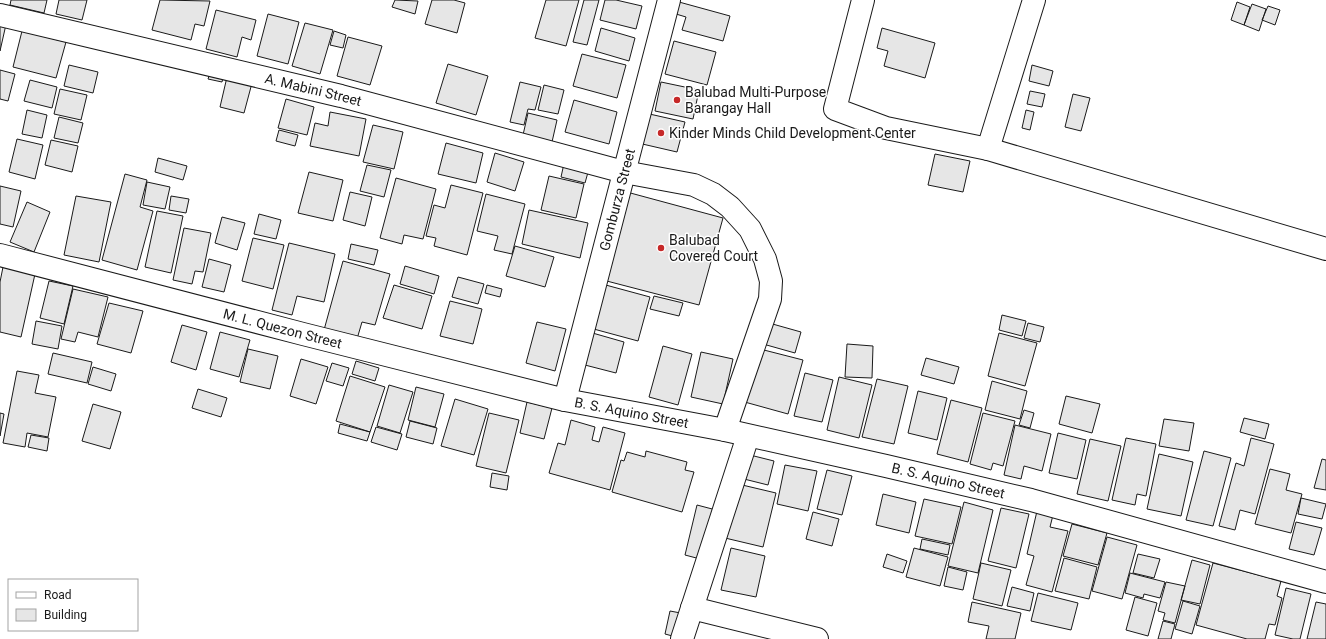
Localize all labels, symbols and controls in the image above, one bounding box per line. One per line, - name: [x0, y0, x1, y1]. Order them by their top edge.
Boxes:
- street label: A. Mabini Street: [263, 70, 364, 109]
- place label: Balubad Multi-Purpose Barangay Hall: [685, 84, 826, 116]
- marker: Balubad Multi-Purpose Barangay Hall: [672, 95, 682, 105]
- place label: Kinder Minds Child Development Center: [669, 125, 916, 141]
- marker: Kinder Minds Child Development Center: [656, 128, 666, 138]
- street label: Gomburza Street: [596, 146, 638, 253]
- place label: Balubad Covered Court: [669, 232, 758, 264]
- marker: Balubad Covered Court: [656, 243, 666, 253]
- street label: M. L. Quezon Street: [222, 306, 344, 352]
- street label: B. S. Aquino Street: [573, 394, 690, 431]
- street label: B. S. Aquino Street: [890, 460, 1007, 502]
- legend: [8, 579, 138, 631]
- text: Road: [44, 588, 72, 602]
- text: Building: [44, 608, 87, 622]

